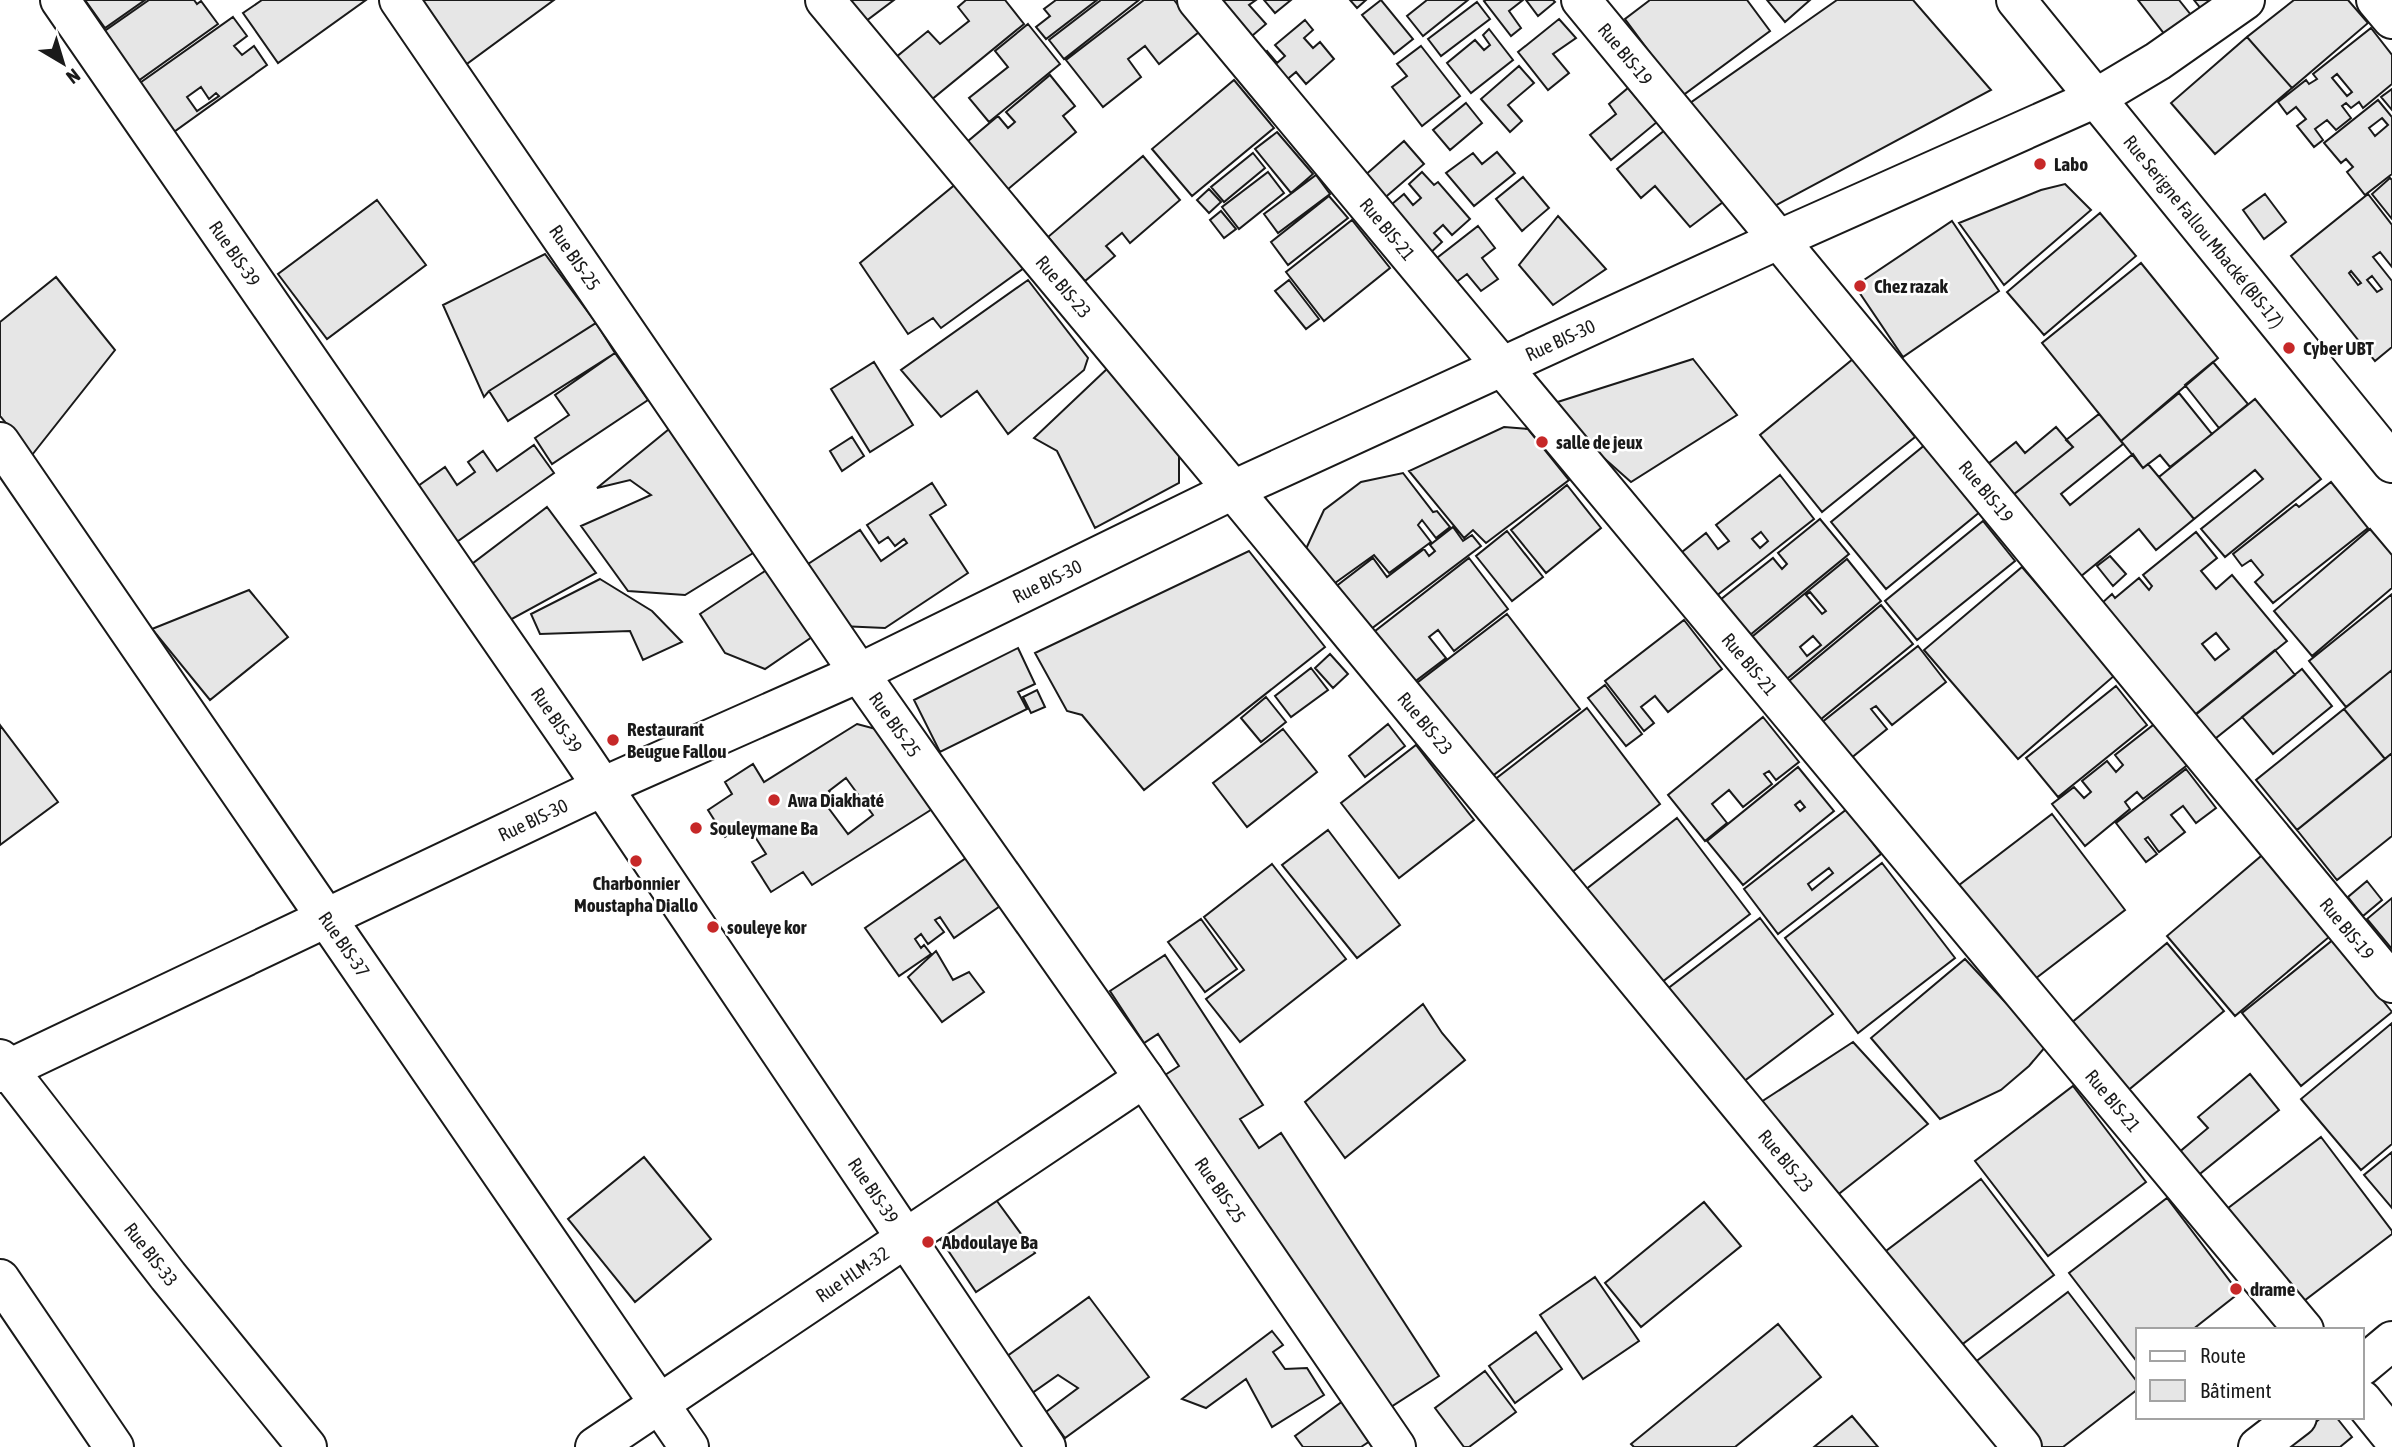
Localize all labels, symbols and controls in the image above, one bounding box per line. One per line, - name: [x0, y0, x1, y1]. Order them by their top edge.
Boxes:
- street label: Rue BIS-19: [1594, 19, 1657, 89]
- north arrow: [28, 28, 98, 98]
- text: N: [62, 64, 85, 89]
- street label: Rue Serigne Fallou Mbacké (BIS-17): [2119, 131, 2289, 332]
- place label: Labo: [2054, 153, 2088, 175]
- marker: Labo: [2032, 156, 2048, 172]
- street label: Rue BIS-21: [1355, 193, 1420, 265]
- street label: Rue BIS-39: [205, 217, 265, 290]
- street label: Rue BIS-25: [545, 221, 605, 295]
- street label: Rue BIS-23: [1031, 251, 1096, 322]
- place label: Chez razak: [1874, 275, 1949, 297]
- marker: Chez razak: [1852, 278, 1868, 294]
- street label: Rue BIS-30: [1522, 314, 1599, 365]
- place label: Cyber UBT: [2303, 337, 2374, 359]
- marker: Cyber UBT: [2281, 340, 2297, 356]
- place label: salle de jeux: [1556, 431, 1643, 453]
- marker: salle de jeux: [1534, 434, 1550, 450]
- street label: Rue BIS-19: [1955, 456, 2018, 527]
- street label: Rue BIS-30: [1009, 555, 1085, 607]
- street label: Rue BIS-21: [1717, 628, 1782, 700]
- street label: Rue BIS-39: [527, 683, 587, 757]
- street label: Rue BIS-25: [865, 688, 926, 761]
- street label: Rue BIS-23: [1393, 688, 1458, 759]
- place label: Restaurant Beugue Fallou: [627, 718, 726, 762]
- marker: Restaurant Beugue Fallou: [605, 732, 621, 748]
- place label: Awa Diakhaté: [787, 789, 884, 811]
- marker: Awa Diakhaté: [766, 792, 782, 808]
- street label: Rue BIS-30: [495, 794, 571, 846]
- place label: Souleymane Ba: [710, 817, 818, 839]
- marker: Souleymane Ba: [688, 820, 704, 836]
- marker: Charbonnier Moustapha Diallo: [628, 853, 644, 869]
- place label: Charbonnier Moustapha Diallo: [574, 872, 698, 916]
- street label: Rue BIS-19: [2315, 893, 2379, 964]
- street label: Rue BIS-37: [314, 907, 374, 981]
- place label: souleye kor: [727, 916, 807, 938]
- marker: souleye kor: [705, 919, 721, 935]
- street label: Rue BIS-21: [2081, 1065, 2145, 1136]
- street label: Rue BIS-23: [1754, 1125, 1818, 1197]
- street label: Rue BIS-39: [844, 1153, 904, 1228]
- street label: Rue BIS-25: [1190, 1153, 1251, 1227]
- street label: Rue BIS-33: [120, 1218, 183, 1291]
- place label: Abdoulaye Ba: [941, 1231, 1038, 1253]
- marker: Abdoulaye Ba: [920, 1234, 936, 1250]
- street label: Rue HLM-32: [811, 1242, 893, 1307]
- place label: drame: [2250, 1278, 2296, 1300]
- marker: drame: [2228, 1281, 2244, 1297]
- legend: [2136, 1328, 2364, 1419]
- text: Route: [2200, 1343, 2246, 1367]
- text: Bâtiment: [2200, 1378, 2271, 1402]

